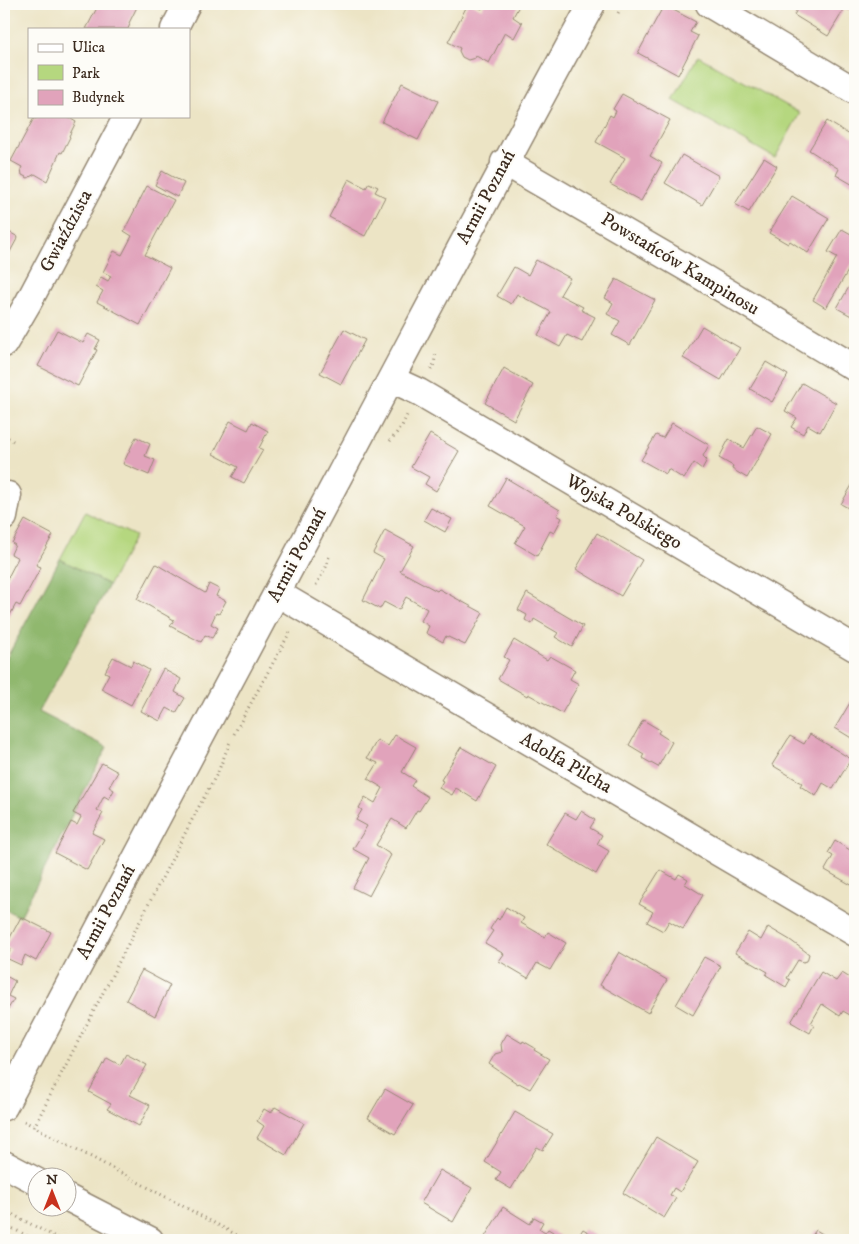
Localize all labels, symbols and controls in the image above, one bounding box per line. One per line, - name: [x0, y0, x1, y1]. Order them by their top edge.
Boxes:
- legend: [28, 28, 190, 118]
- text: Ulica: [72, 38, 105, 57]
- text: Park: [72, 64, 101, 83]
- text: Budynek: [72, 88, 125, 107]
- street label: Armii Poznań: [452, 146, 520, 248]
- street label: Gwiaździsta: [35, 186, 97, 276]
- street label: Powstańców Kampinosu: [597, 208, 763, 320]
- street label: Wojska Polskiego: [561, 469, 686, 555]
- street label: Armii Poznań: [263, 504, 331, 606]
- street label: Adolfa Pilcha: [516, 727, 616, 799]
- street label: Armii Poznań: [72, 861, 140, 963]
- north arrow: [28, 1166, 78, 1216]
- text: N: [46, 1171, 58, 1189]

